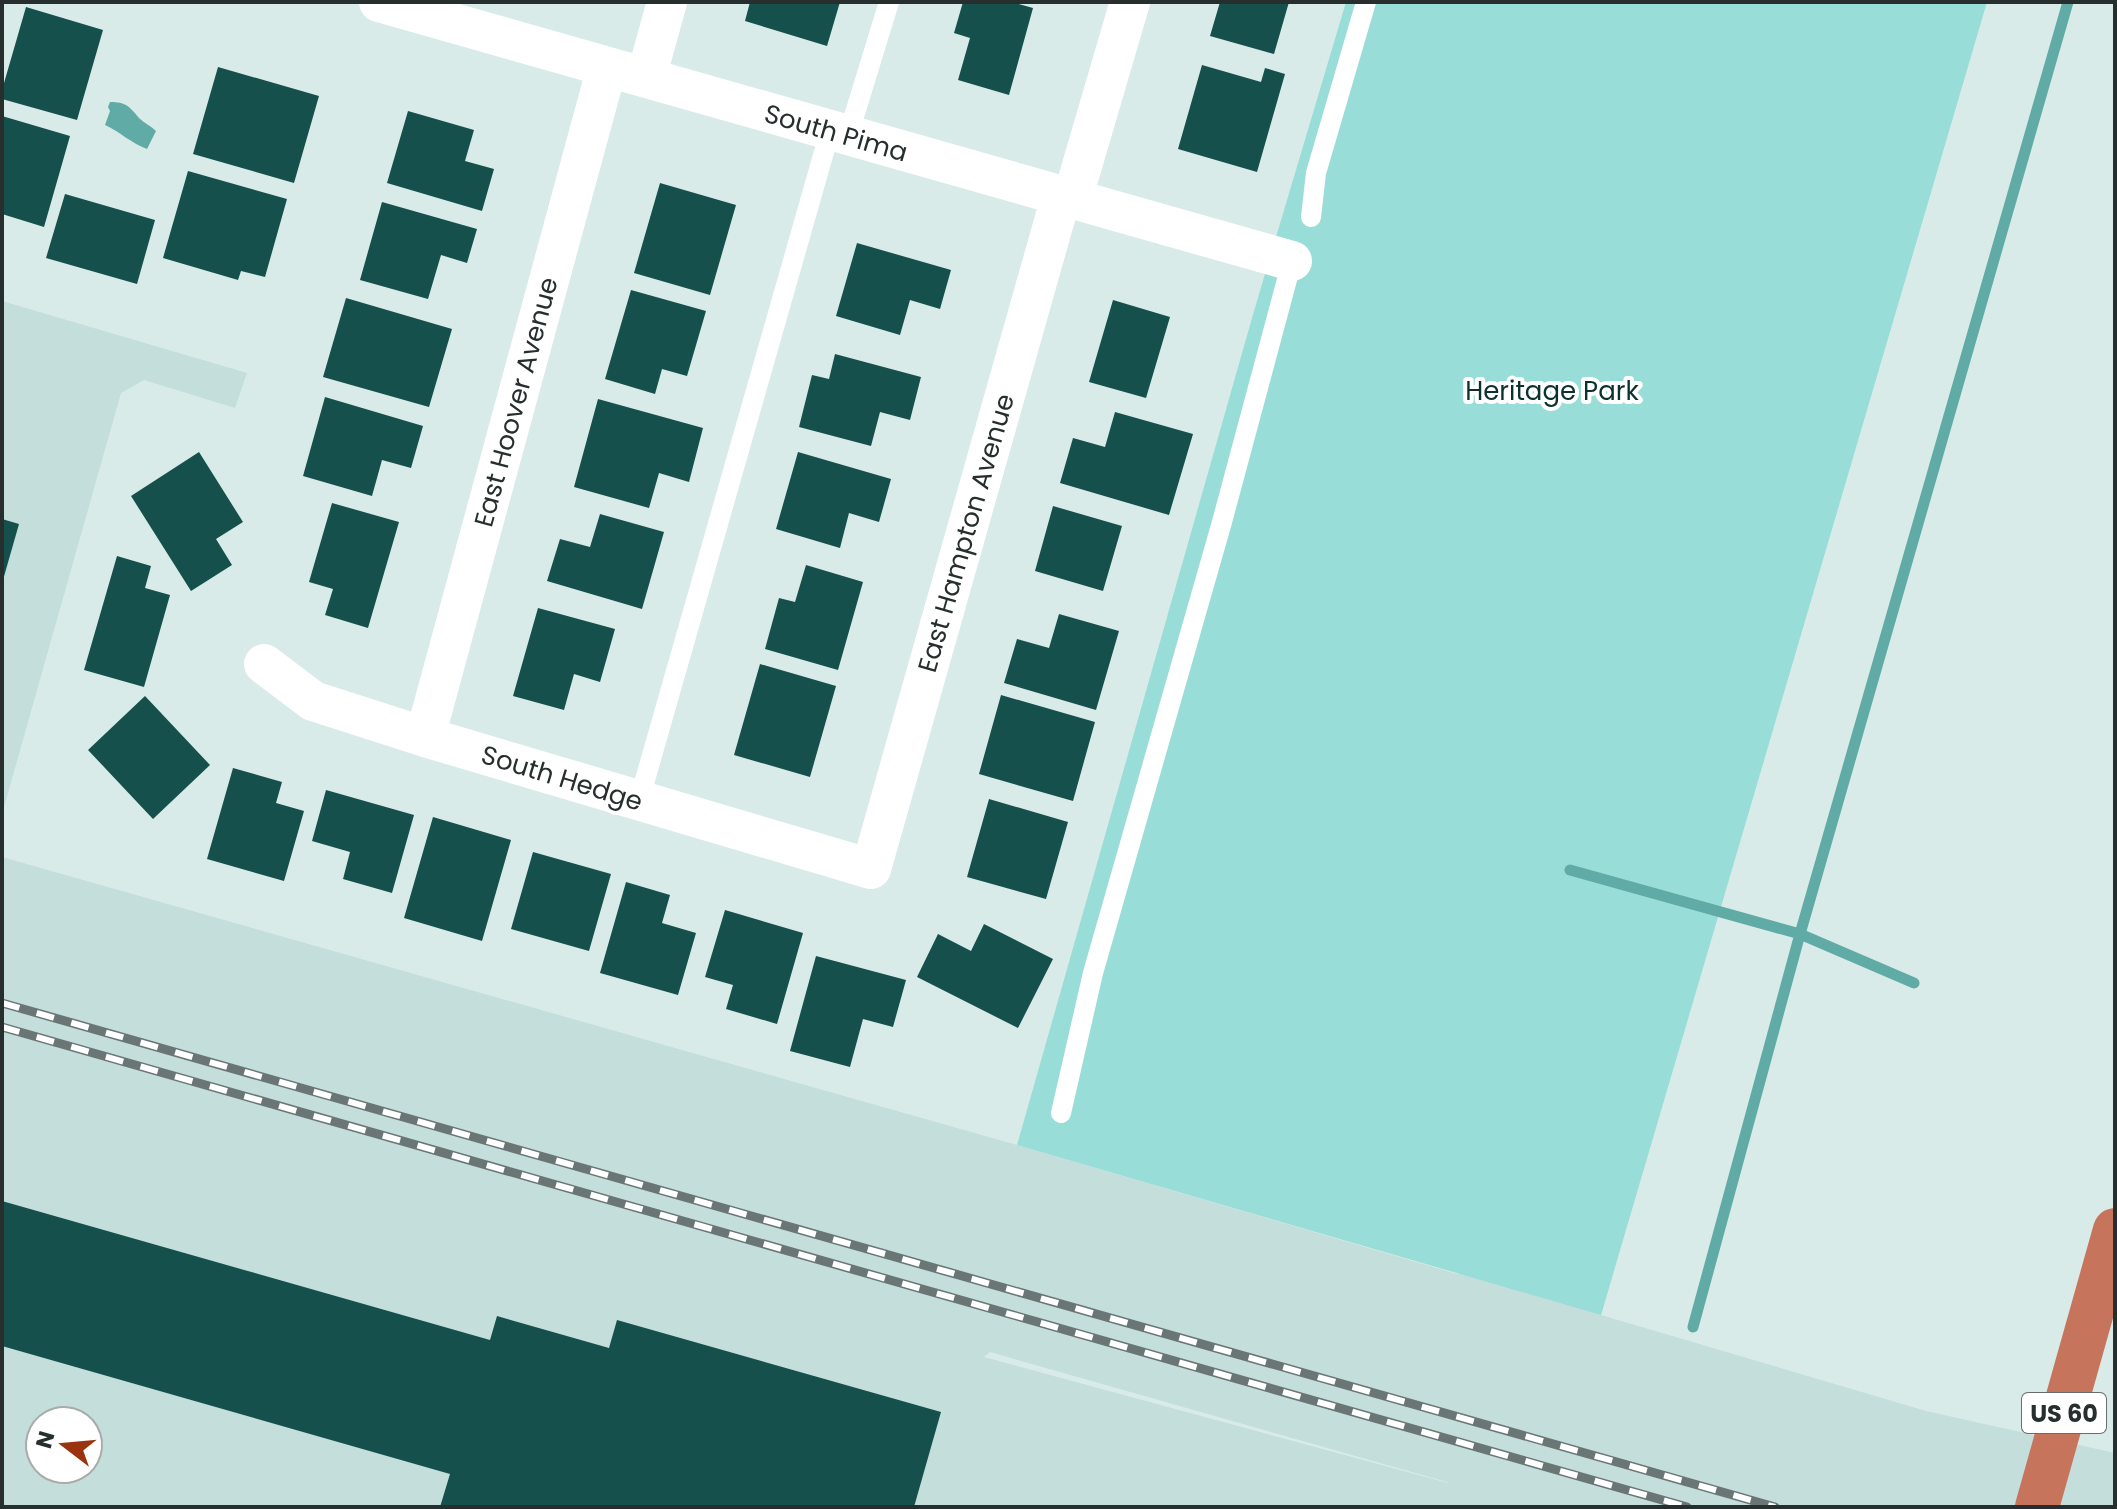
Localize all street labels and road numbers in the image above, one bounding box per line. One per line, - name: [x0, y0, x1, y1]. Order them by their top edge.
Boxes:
- street label: South Pima: [760, 95, 912, 171]
- street label: East Hoover Avenue: [465, 273, 567, 531]
- street label: East Hampton Avenue: [909, 390, 1023, 676]
- street label: South Hedge: [477, 736, 647, 820]
- road number: US 60: [2022, 1393, 2106, 1433]

